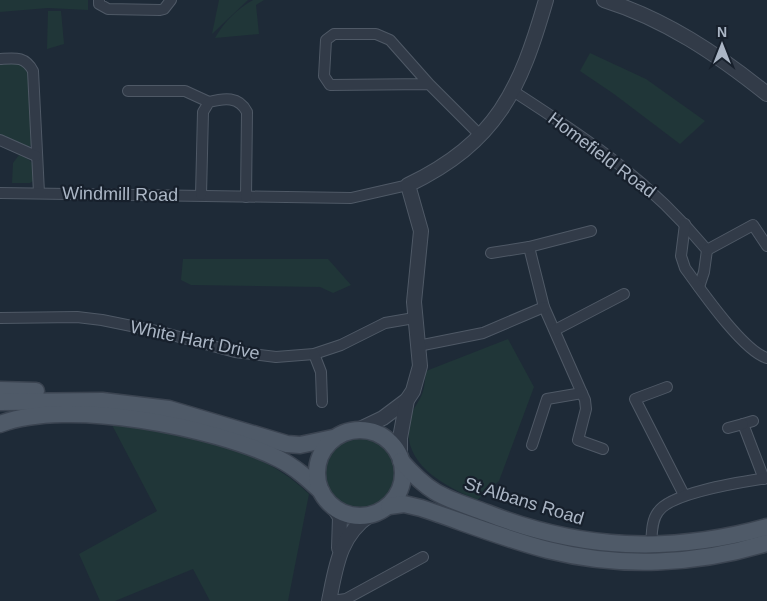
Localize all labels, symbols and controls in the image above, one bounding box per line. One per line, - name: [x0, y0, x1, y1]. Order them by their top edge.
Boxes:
- north arrow: [697, 20, 747, 70]
- text: N: [717, 24, 727, 40]
- street label: Homefield Road: [544, 108, 660, 202]
- street label: Windmill Road: [62, 183, 178, 205]
- street label: White Hart Drive: [128, 316, 262, 364]
- street label: St Albans Road: [462, 473, 586, 529]

